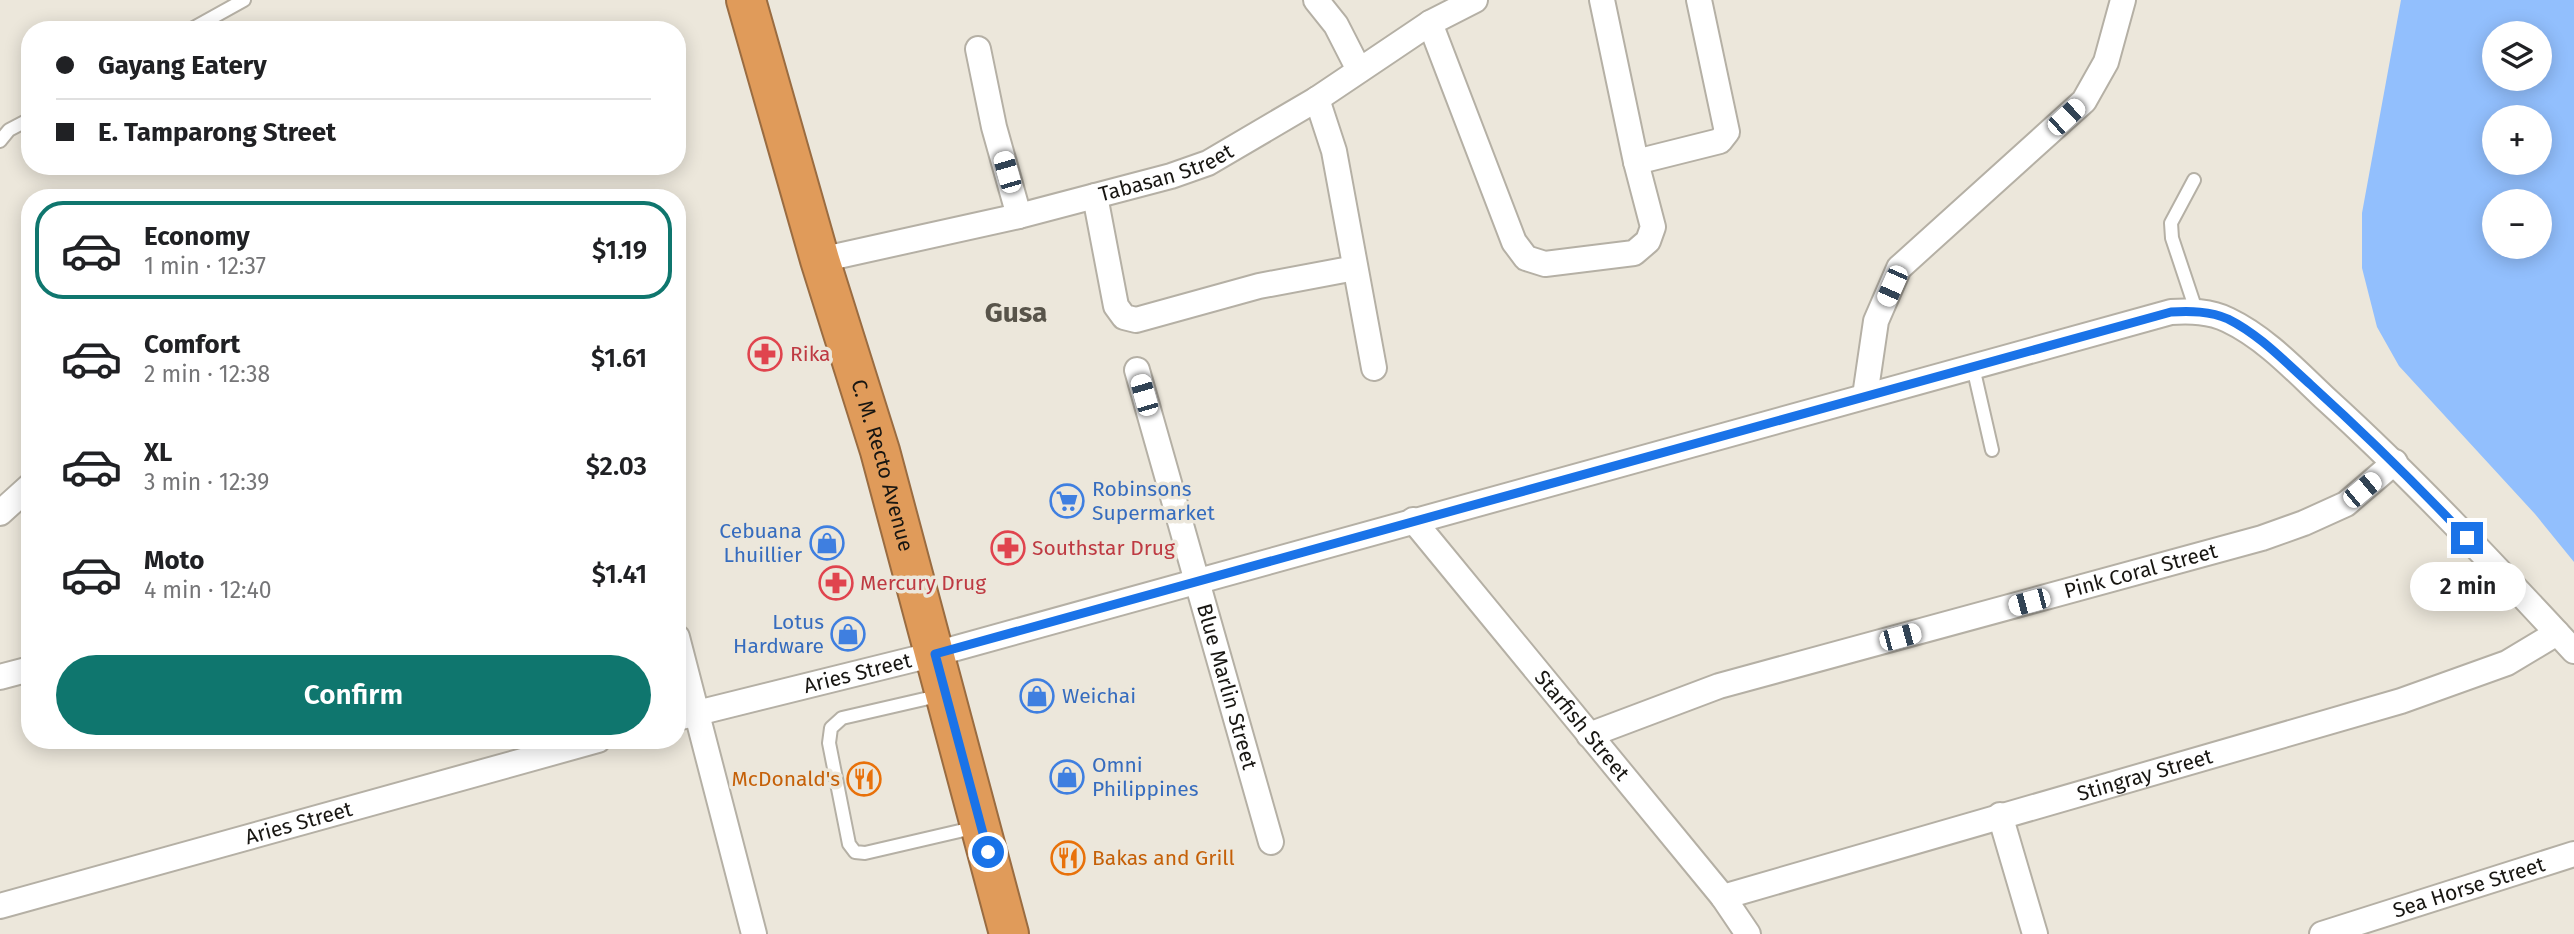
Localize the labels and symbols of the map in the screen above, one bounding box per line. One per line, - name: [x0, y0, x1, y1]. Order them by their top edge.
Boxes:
- car: [2044, 95, 2089, 139]
- street label: Tabasan Street: [1096, 138, 1238, 207]
- car: [992, 149, 1023, 195]
- car: [1874, 263, 1911, 309]
- district label: Gusa: [985, 296, 1047, 329]
- pharmacy icon: Rika: [746, 335, 784, 373]
- place label: Rika: [790, 341, 831, 367]
- car: [1129, 372, 1160, 418]
- street label: C. M. Recto Avenue: [845, 376, 919, 554]
- car: [2340, 468, 2385, 512]
- place label: Robinsons Supermarket: [1092, 476, 1215, 526]
- supermarket icon: Robinsons Supermarket: [1048, 482, 1086, 520]
- place label: Cebuana Lhuillier: [719, 518, 802, 568]
- route end: [2451, 522, 2483, 554]
- shop icon: Cebuana Lhuillier: [808, 524, 846, 562]
- pharmacy icon: Southstar Drug: [989, 529, 1027, 567]
- place label: Southstar Drug: [1032, 535, 1175, 561]
- street label: Pink Coral Street: [2061, 538, 2221, 604]
- callout: 2 min: [2409, 562, 2525, 612]
- pharmacy icon: Mercury Drug: [817, 564, 855, 602]
- place label: Mercury Drug: [860, 570, 986, 596]
- car: [2006, 586, 2053, 618]
- street label: Blue Marlin Street: [1191, 601, 1263, 773]
- place label: Lotus Hardware: [733, 609, 824, 659]
- shop icon: Lotus Hardware: [829, 615, 867, 653]
- car: [1877, 621, 1924, 653]
- street label: Aries Street: [801, 647, 914, 699]
- street label: Starfish Street: [1529, 665, 1635, 786]
- shop icon: Weichai: [1018, 677, 1056, 715]
- place label: Weichai: [1062, 683, 1136, 709]
- street label: Stingray Street: [2074, 743, 2216, 807]
- place label: Omni Philippines: [1092, 752, 1199, 802]
- shop icon: Omni Philippines: [1048, 758, 1086, 796]
- restaurant icon: McDonald's: [845, 760, 883, 798]
- place label: McDonald's: [732, 766, 840, 792]
- street label: Aries Street: [242, 796, 356, 850]
- route start: [972, 836, 1004, 868]
- restaurant icon: Bakas and Grill: [1049, 839, 1087, 877]
- place label: Bakas and Grill: [1092, 845, 1235, 871]
- street label: Sea Horse Street: [2390, 851, 2548, 924]

